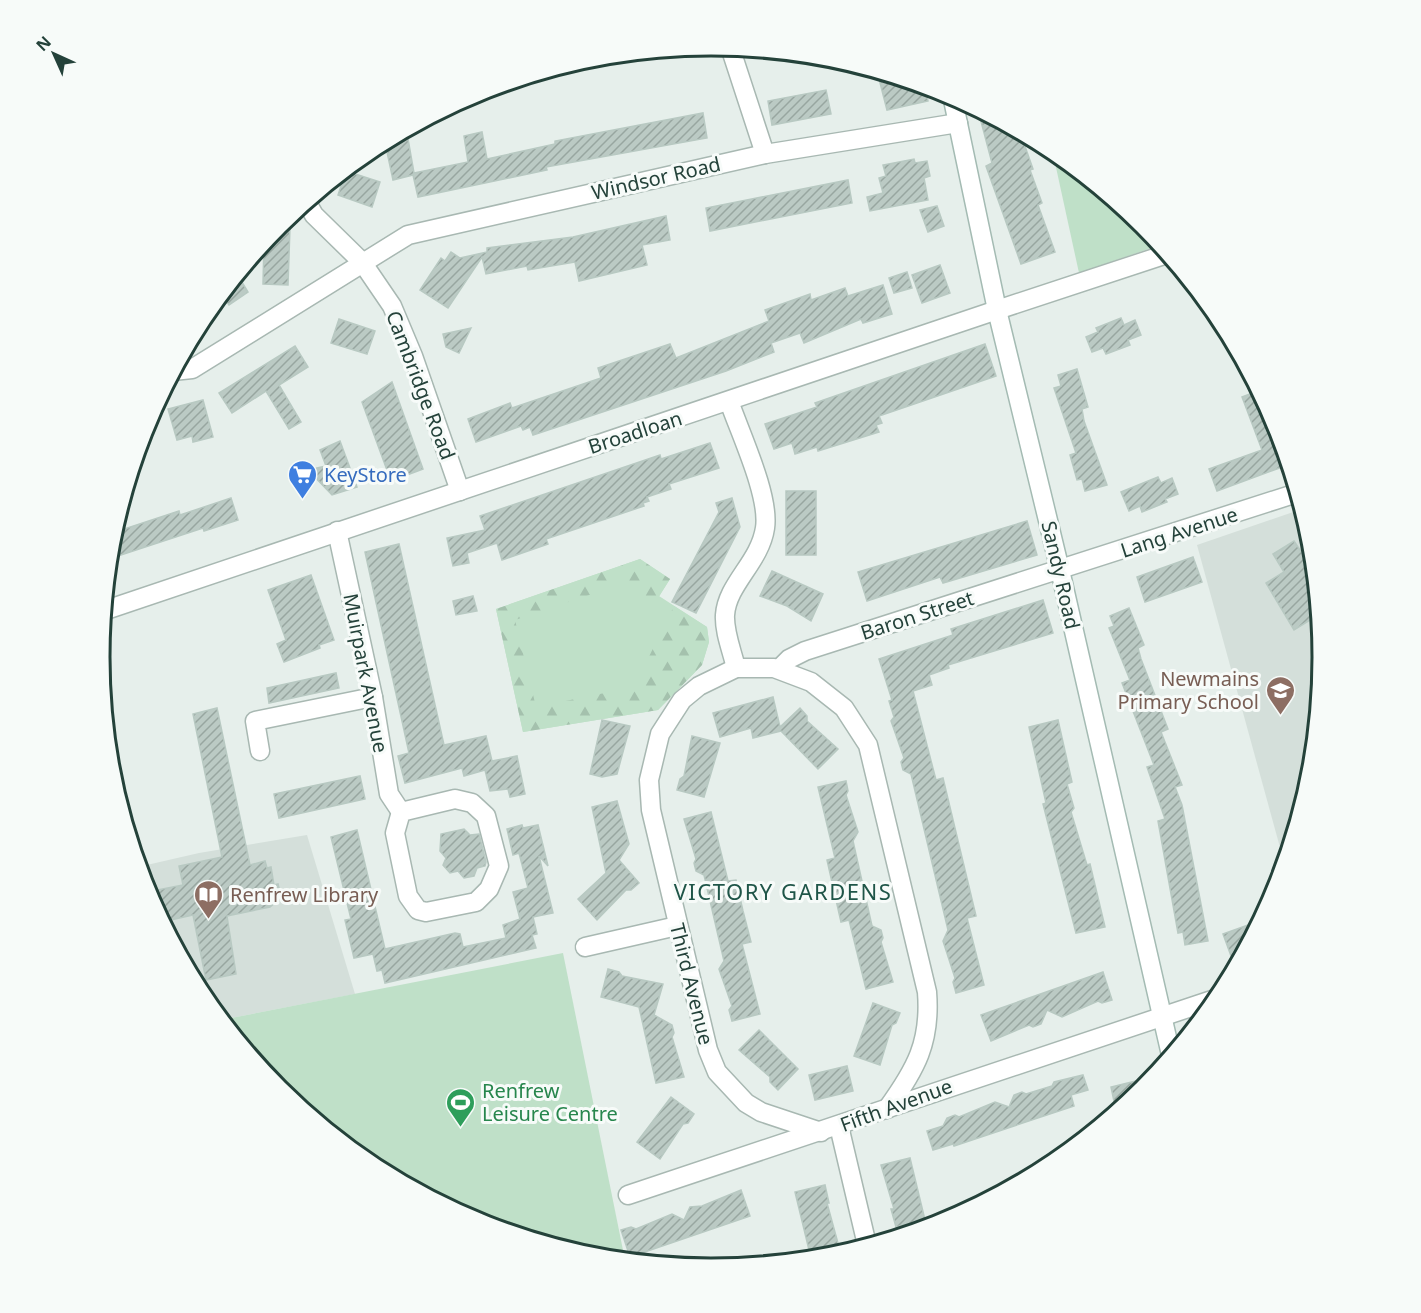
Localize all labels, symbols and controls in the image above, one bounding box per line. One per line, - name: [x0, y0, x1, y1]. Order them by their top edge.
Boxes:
- north arrow: [24, 24, 84, 84]
- text: N: [31, 31, 56, 56]
- street label: Windsor Road: [589, 150, 723, 206]
- street label: Cambridge Road: [380, 307, 462, 463]
- street label: Broadloan: [585, 404, 685, 460]
- supermarket icon: KeyStore: [287, 458, 319, 500]
- place label: KeyStore: [324, 461, 407, 488]
- street label: Lang Avenue: [1117, 500, 1241, 564]
- street label: Sandy Road: [1035, 518, 1087, 632]
- street label: Baron Street: [857, 584, 977, 646]
- street label: Muirpark Avenue: [337, 591, 395, 755]
- place label: Newmains Primary School: [1118, 665, 1259, 715]
- school or university icon: Newmains Primary School: [1264, 674, 1296, 716]
- district label: VICTORY GARDENS: [674, 876, 892, 906]
- library icon: Renfrew Library: [193, 878, 225, 920]
- place label: Renfrew Library: [230, 881, 379, 908]
- street label: Third Avenue: [664, 920, 720, 1048]
- street label: Fifth Avenue: [836, 1072, 956, 1138]
- place label: Renfrew Leisure Centre: [482, 1077, 618, 1127]
- sports icon: Renfrew Leisure Centre: [445, 1086, 477, 1128]

